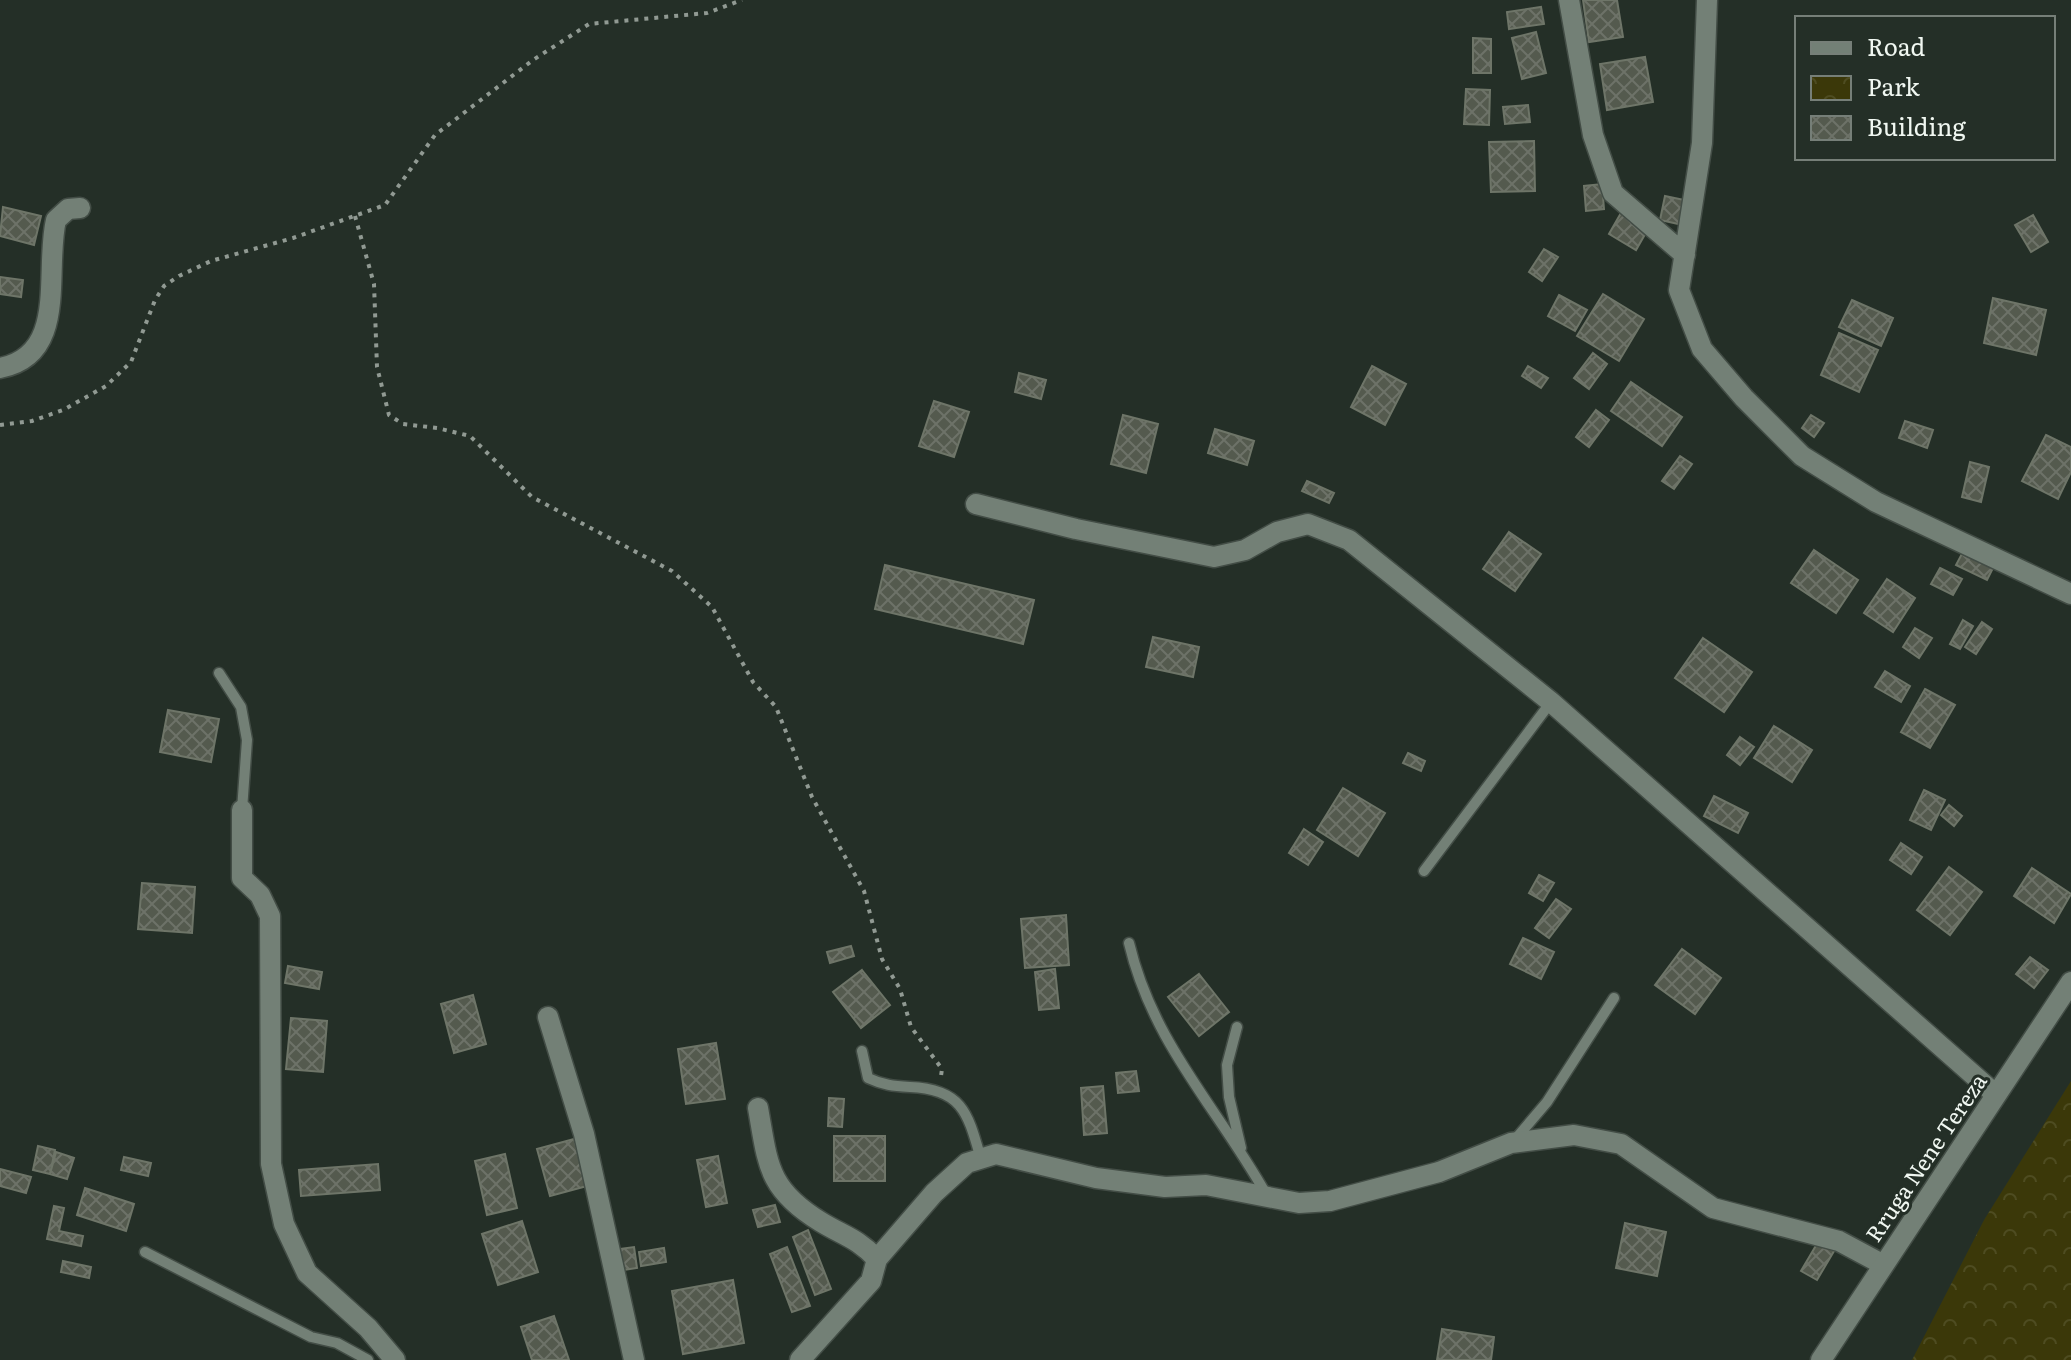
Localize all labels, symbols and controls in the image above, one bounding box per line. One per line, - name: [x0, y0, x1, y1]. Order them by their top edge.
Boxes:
- legend: [1795, 16, 2055, 160]
- text: Road: [1867, 28, 1926, 63]
- text: Park: [1867, 68, 1920, 103]
- text: Building: [1867, 108, 1966, 143]
- street label: Rruga Nene Tereza: [1856, 1066, 1994, 1248]

